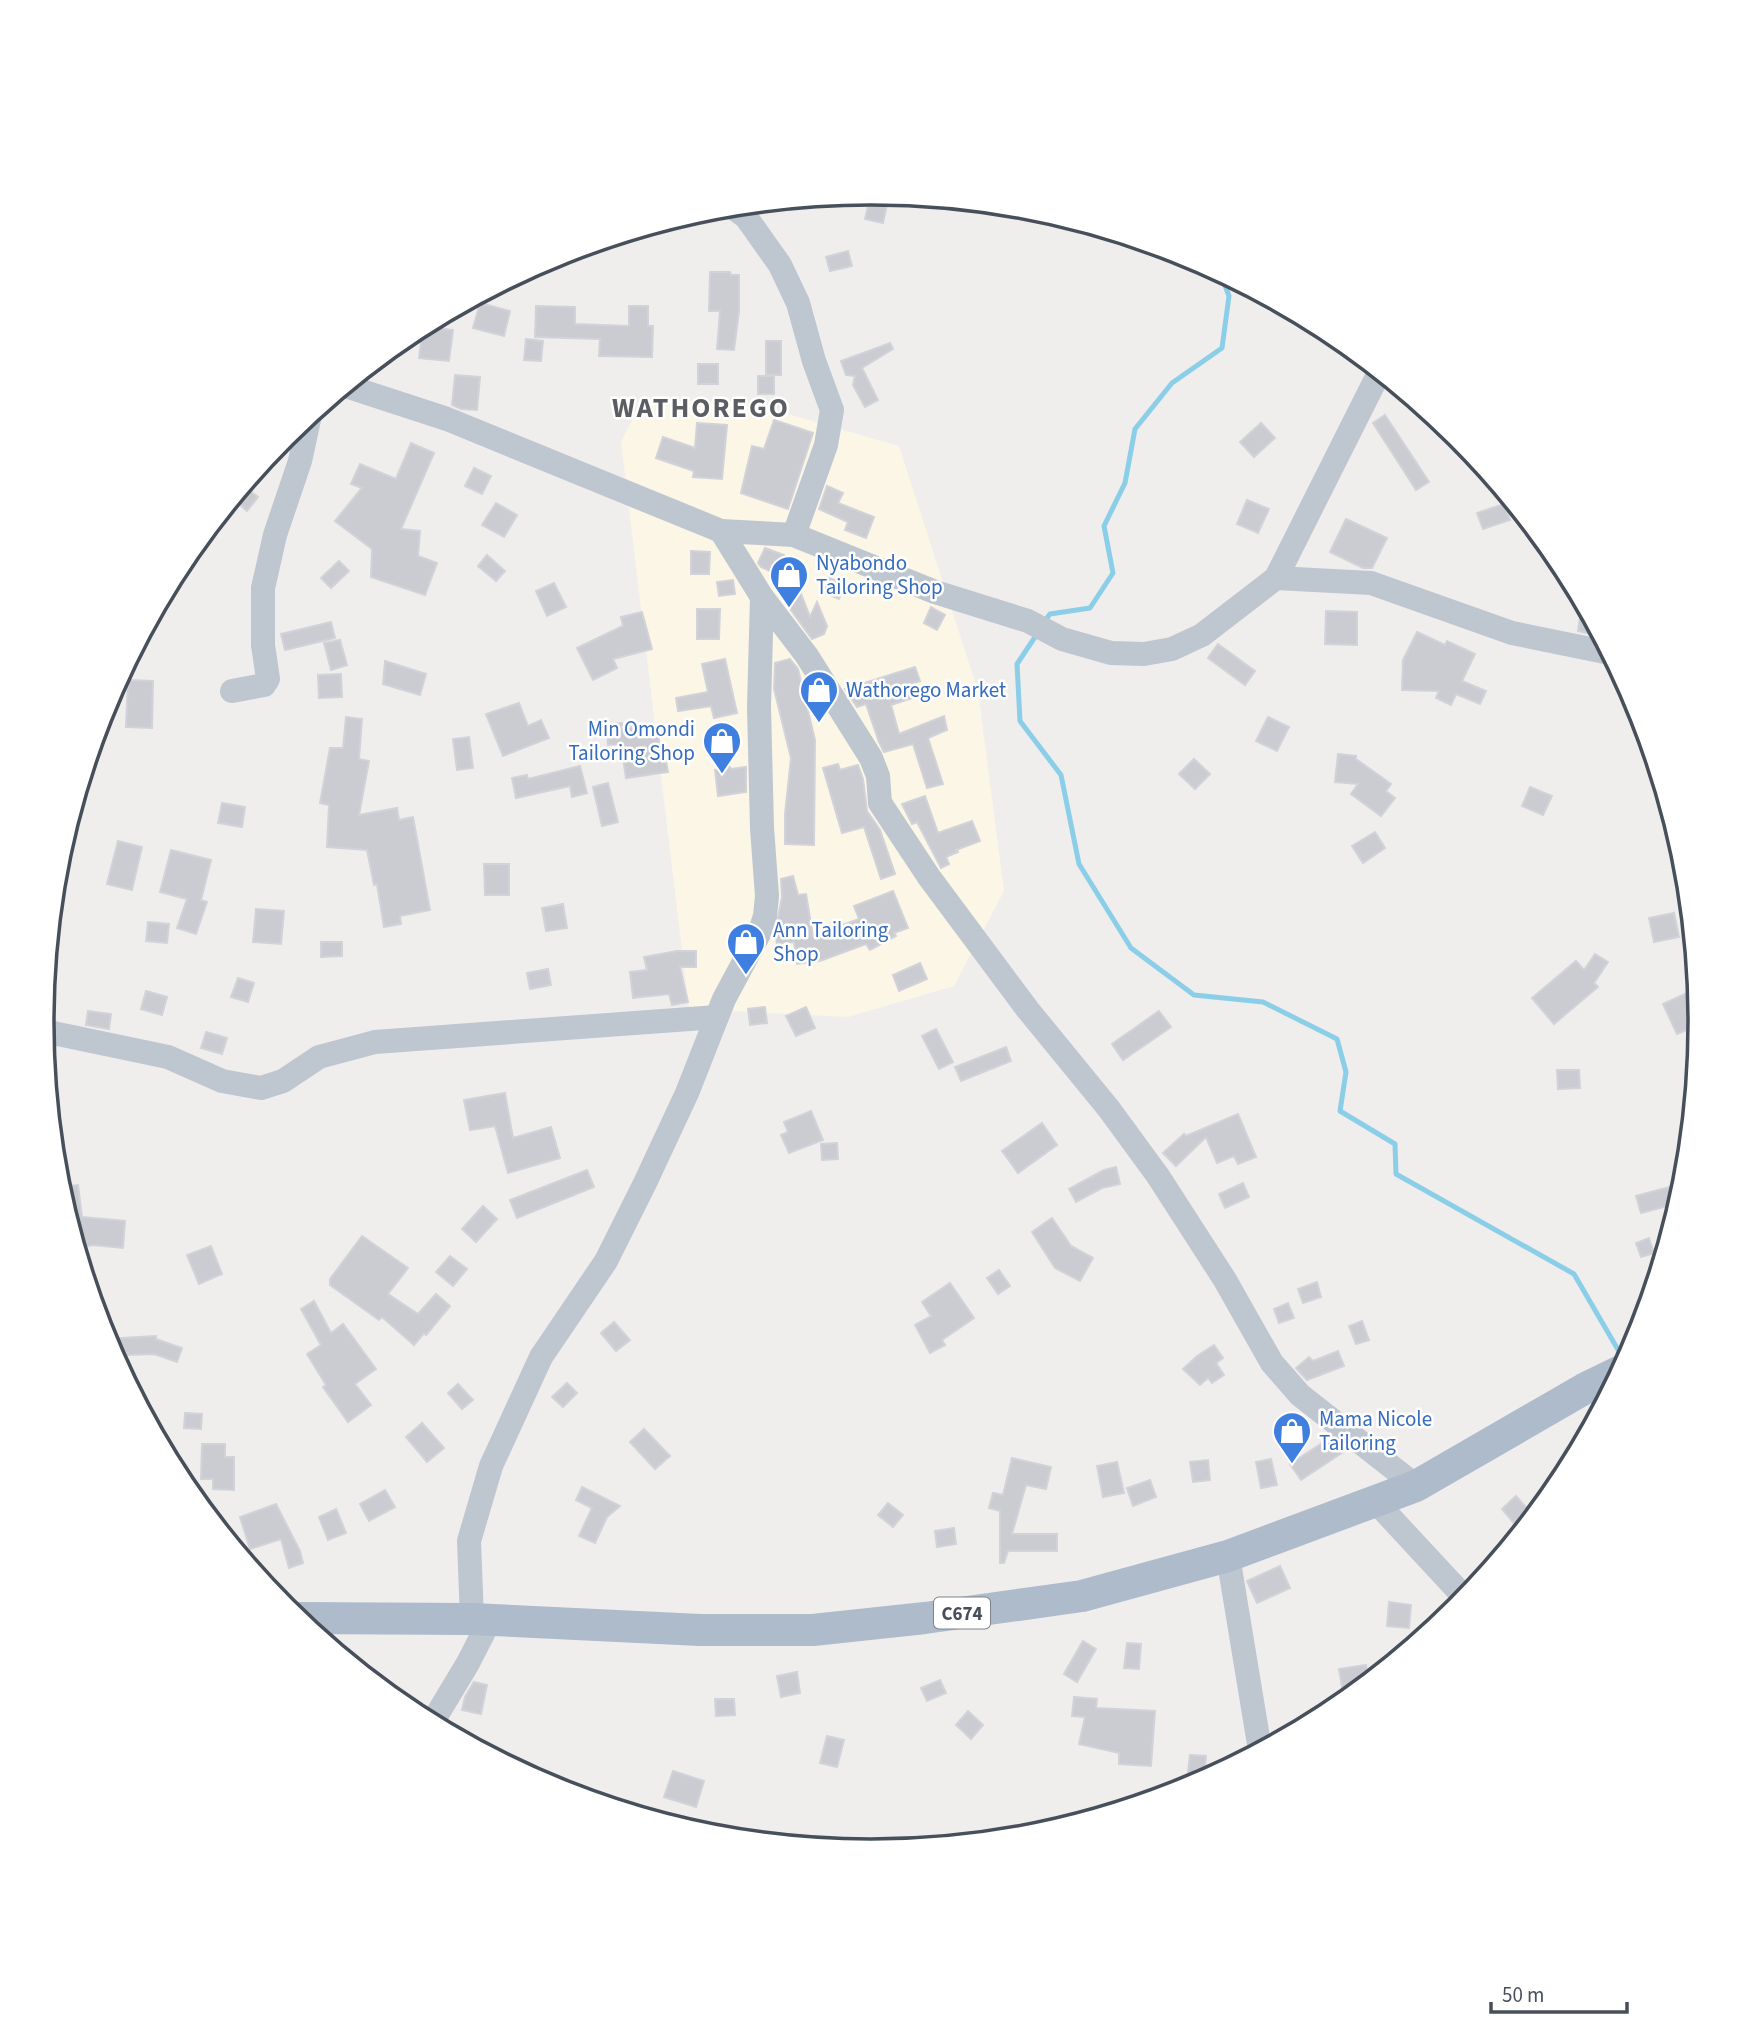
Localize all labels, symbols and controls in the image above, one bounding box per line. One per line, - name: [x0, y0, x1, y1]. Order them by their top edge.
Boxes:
- district label: WATHOREGO: [612, 388, 790, 428]
- place label: Nyabondo Tailoring Shop: [816, 548, 943, 602]
- shop icon: Nyabondo Tailoring Shop: [768, 554, 810, 609]
- shop icon: Wathorego Market: [798, 669, 840, 724]
- place label: Wathorego Market: [846, 675, 1006, 705]
- place label: Min Omondi Tailoring Shop: [568, 714, 695, 768]
- shop icon: Min Omondi Tailoring Shop: [701, 720, 743, 775]
- place label: Ann Tailoring Shop: [773, 915, 889, 969]
- shop icon: Ann Tailoring Shop: [725, 921, 767, 976]
- place label: Mama Nicole Tailoring: [1319, 1404, 1432, 1458]
- shop icon: Mama Nicole Tailoring: [1271, 1410, 1313, 1465]
- road number: C674: [934, 1597, 990, 1628]
- scale bar: [1491, 1970, 1628, 2014]
- text: 50 m: [1502, 1980, 1544, 2010]

